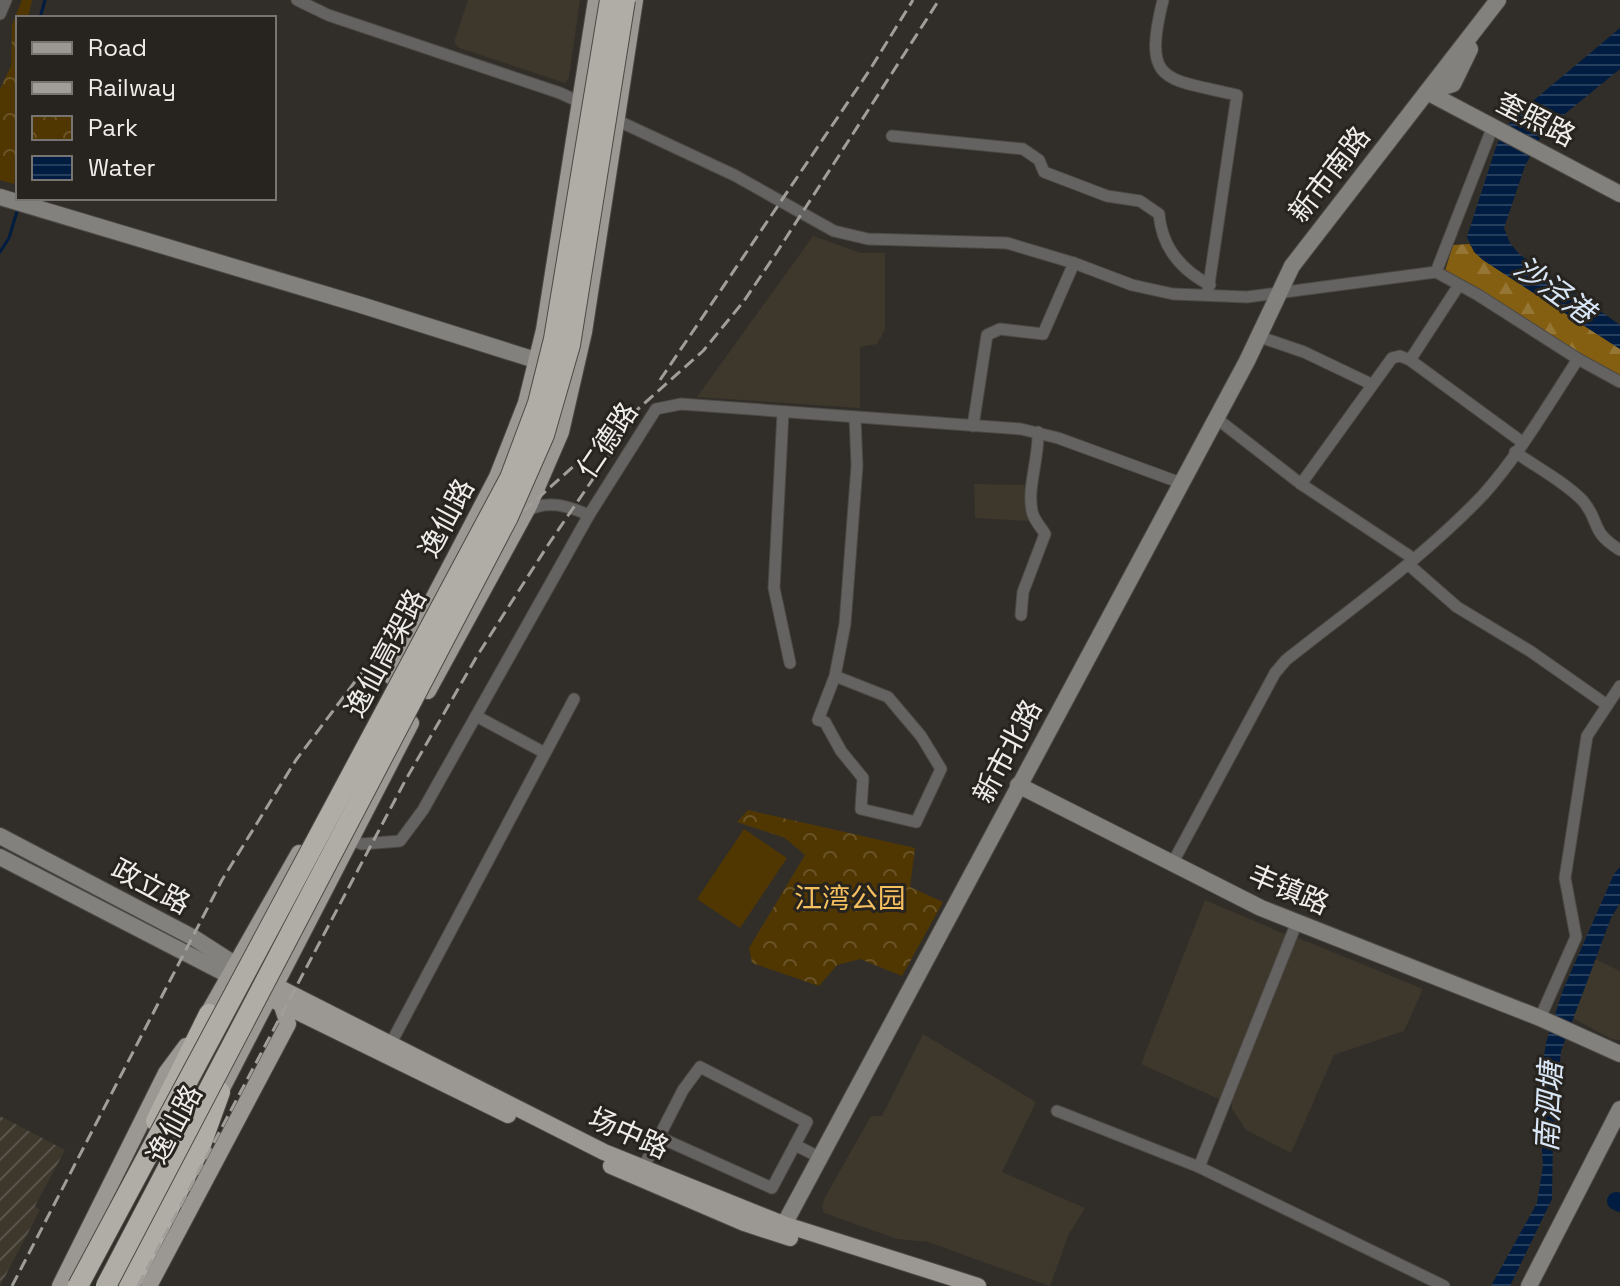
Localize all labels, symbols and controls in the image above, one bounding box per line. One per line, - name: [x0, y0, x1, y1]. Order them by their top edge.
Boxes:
- legend: [16, 16, 276, 200]
- text: Road: [88, 32, 147, 63]
- text: Railway: [88, 72, 176, 103]
- street label: 奎照路: [1490, 84, 1582, 154]
- text: Park: [88, 112, 138, 143]
- street label: 新市南路: [1280, 119, 1378, 229]
- text: Water: [88, 152, 156, 183]
- water label: 沙泾港: [1506, 247, 1605, 334]
- street label: 仁德路: [569, 395, 645, 485]
- street label: 逸仙路: [410, 472, 482, 564]
- street label: 逸仙高架路: [336, 583, 434, 723]
- street label: 新市北路: [965, 693, 1049, 809]
- street label: 政立路: [105, 850, 197, 922]
- street label: 丰镇路: [1243, 856, 1335, 922]
- park label: 江湾公园: [794, 880, 906, 916]
- water label: 南泗塘: [1527, 1056, 1571, 1153]
- street label: 逸仙路: [138, 1078, 210, 1170]
- street label: 场中路: [583, 1099, 675, 1167]

